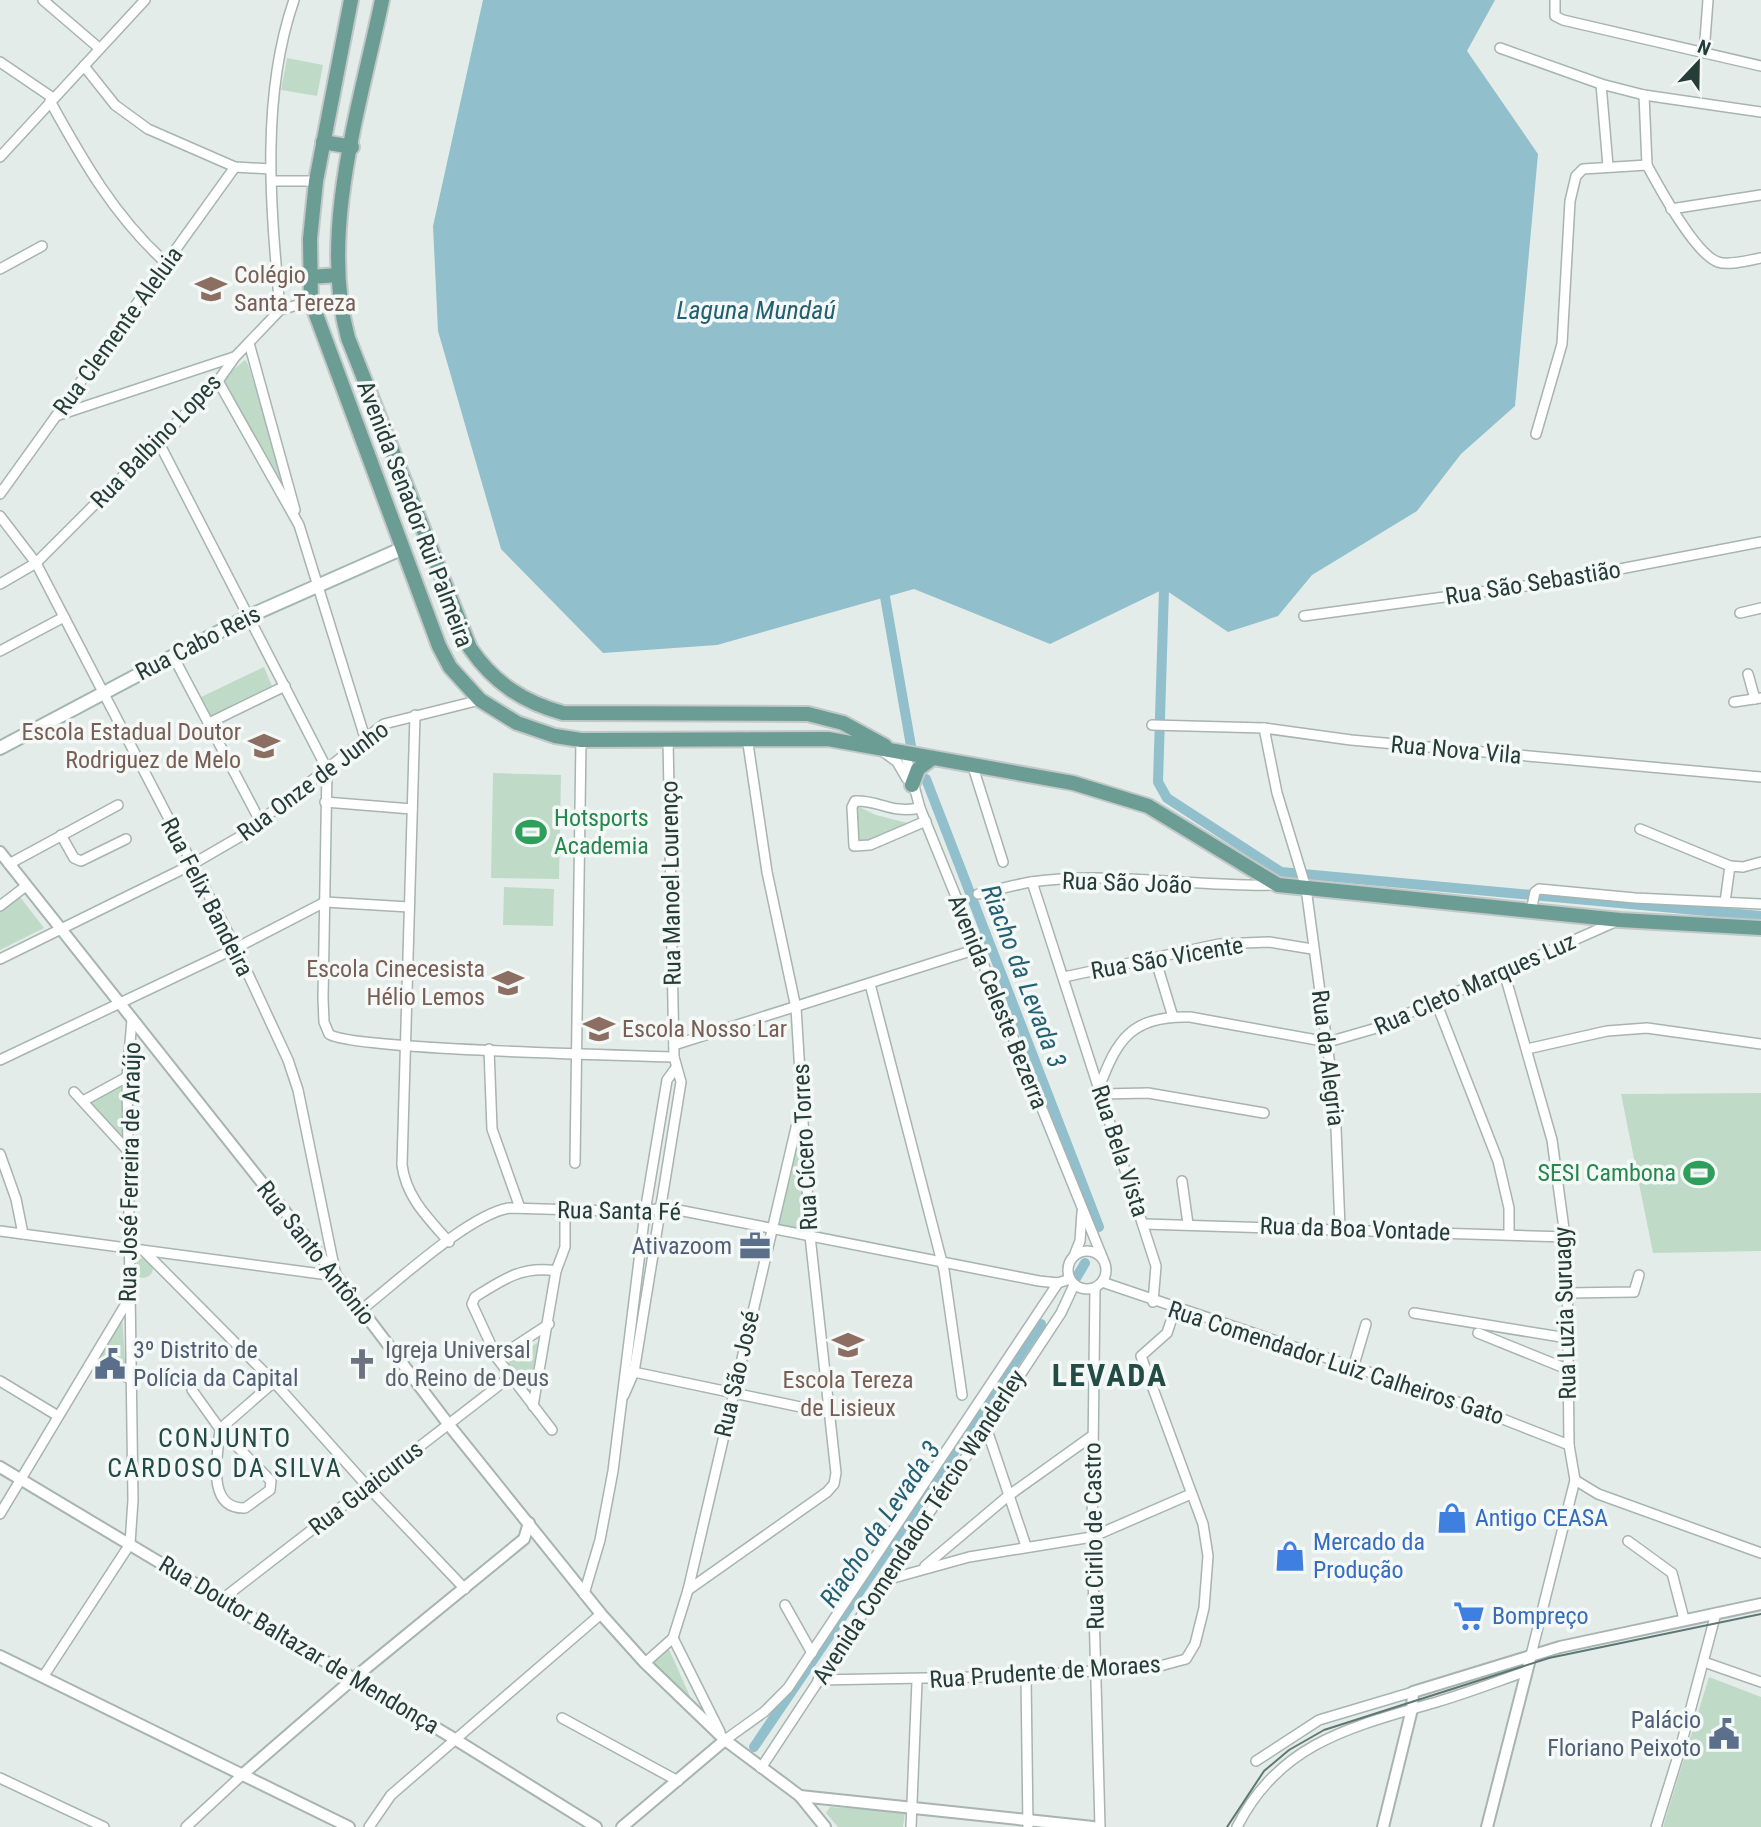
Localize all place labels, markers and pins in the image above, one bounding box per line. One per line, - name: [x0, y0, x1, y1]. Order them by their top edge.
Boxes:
- place label: Colégio Santa Tereza: [234, 261, 356, 317]
- school or university icon: Colégio Santa Tereza: [194, 272, 228, 306]
- place label: Escola Estadual Doutor Rodriguez de Melo: [21, 718, 241, 774]
- school or university icon: Escola Estadual Doutor Rodriguez de Melo: [247, 729, 281, 763]
- place label: Hotsports Academia: [554, 804, 649, 860]
- sports icon: Hotsports Academia: [514, 815, 548, 849]
- place label: Escola Cinecesista Hélio Lemos: [306, 955, 485, 1011]
- school or university icon: Escola Cinecesista Hélio Lemos: [491, 966, 525, 1000]
- school or university icon: Escola Nosso Lar: [582, 1012, 616, 1046]
- place label: Escola Nosso Lar: [622, 1015, 787, 1043]
- sports icon: SESI Cambona: [1682, 1156, 1716, 1190]
- place label: SESI Cambona: [1537, 1159, 1676, 1187]
- office icon: Ativazoom: [738, 1229, 772, 1263]
- place label: Ativazoom: [632, 1232, 732, 1260]
- school or university icon: Escola Tereza de Lisieux: [831, 1328, 865, 1362]
- place label: 3º Distrito de Polícia da Capital: [133, 1336, 298, 1392]
- place label: Igreja Universal do Reino de Deus: [385, 1336, 549, 1392]
- public building icon: 3º Distrito de Polícia da Capital: [93, 1347, 127, 1381]
- church icon: Igreja Universal do Reino de Deus: [345, 1347, 379, 1381]
- place label: Escola Tereza de Lisieux: [782, 1366, 914, 1422]
- shop icon: Antigo CEASA: [1435, 1501, 1469, 1535]
- place label: Antigo CEASA: [1475, 1504, 1608, 1532]
- place label: Mercado da Produção: [1313, 1528, 1425, 1584]
- shop icon: Mercado da Produção: [1273, 1539, 1307, 1573]
- supermarket icon: Bompreço: [1452, 1599, 1486, 1633]
- place label: Bompreço: [1492, 1602, 1589, 1630]
- place label: Palácio Floriano Peixoto: [1547, 1706, 1701, 1762]
- public building icon: Palácio Floriano Peixoto: [1707, 1717, 1741, 1751]

